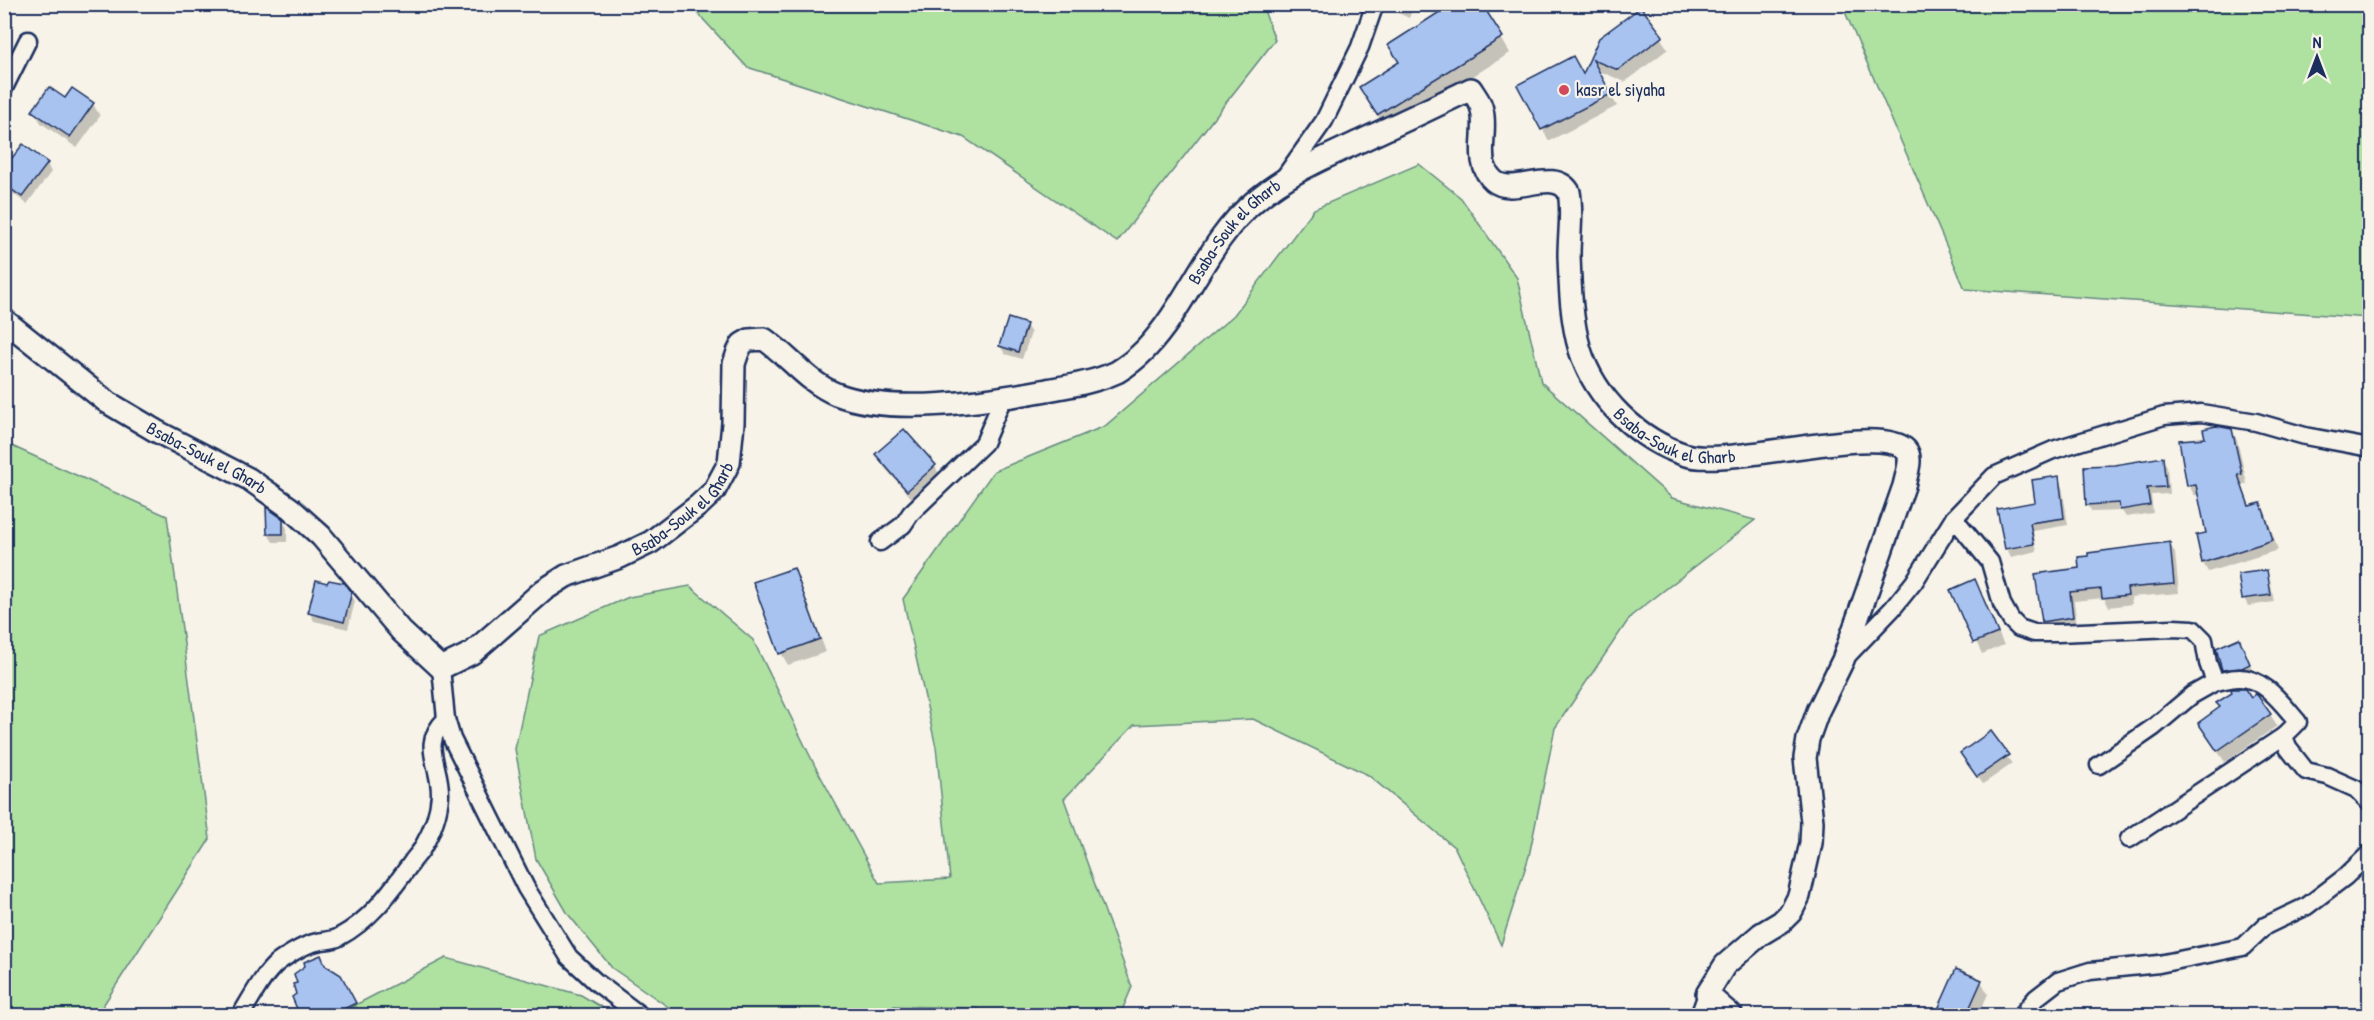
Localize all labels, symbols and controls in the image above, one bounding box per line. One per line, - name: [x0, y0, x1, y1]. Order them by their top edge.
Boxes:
- north arrow: [2287, 27, 2347, 87]
- text: N: [2313, 31, 2322, 53]
- place label: kasr el siyaha: [1576, 77, 1665, 102]
- marker: kasr el siyaha: [1557, 83, 1571, 97]
- street label: Bsaba-Souk el Gharb: [1181, 172, 1285, 289]
- street label: Bsaba-Souk el Gharb: [1608, 402, 1737, 469]
- street label: Bsaba-Souk el Gharb: [142, 415, 272, 500]
- street label: Bsaba-Souk el Gharb: [627, 457, 739, 562]

